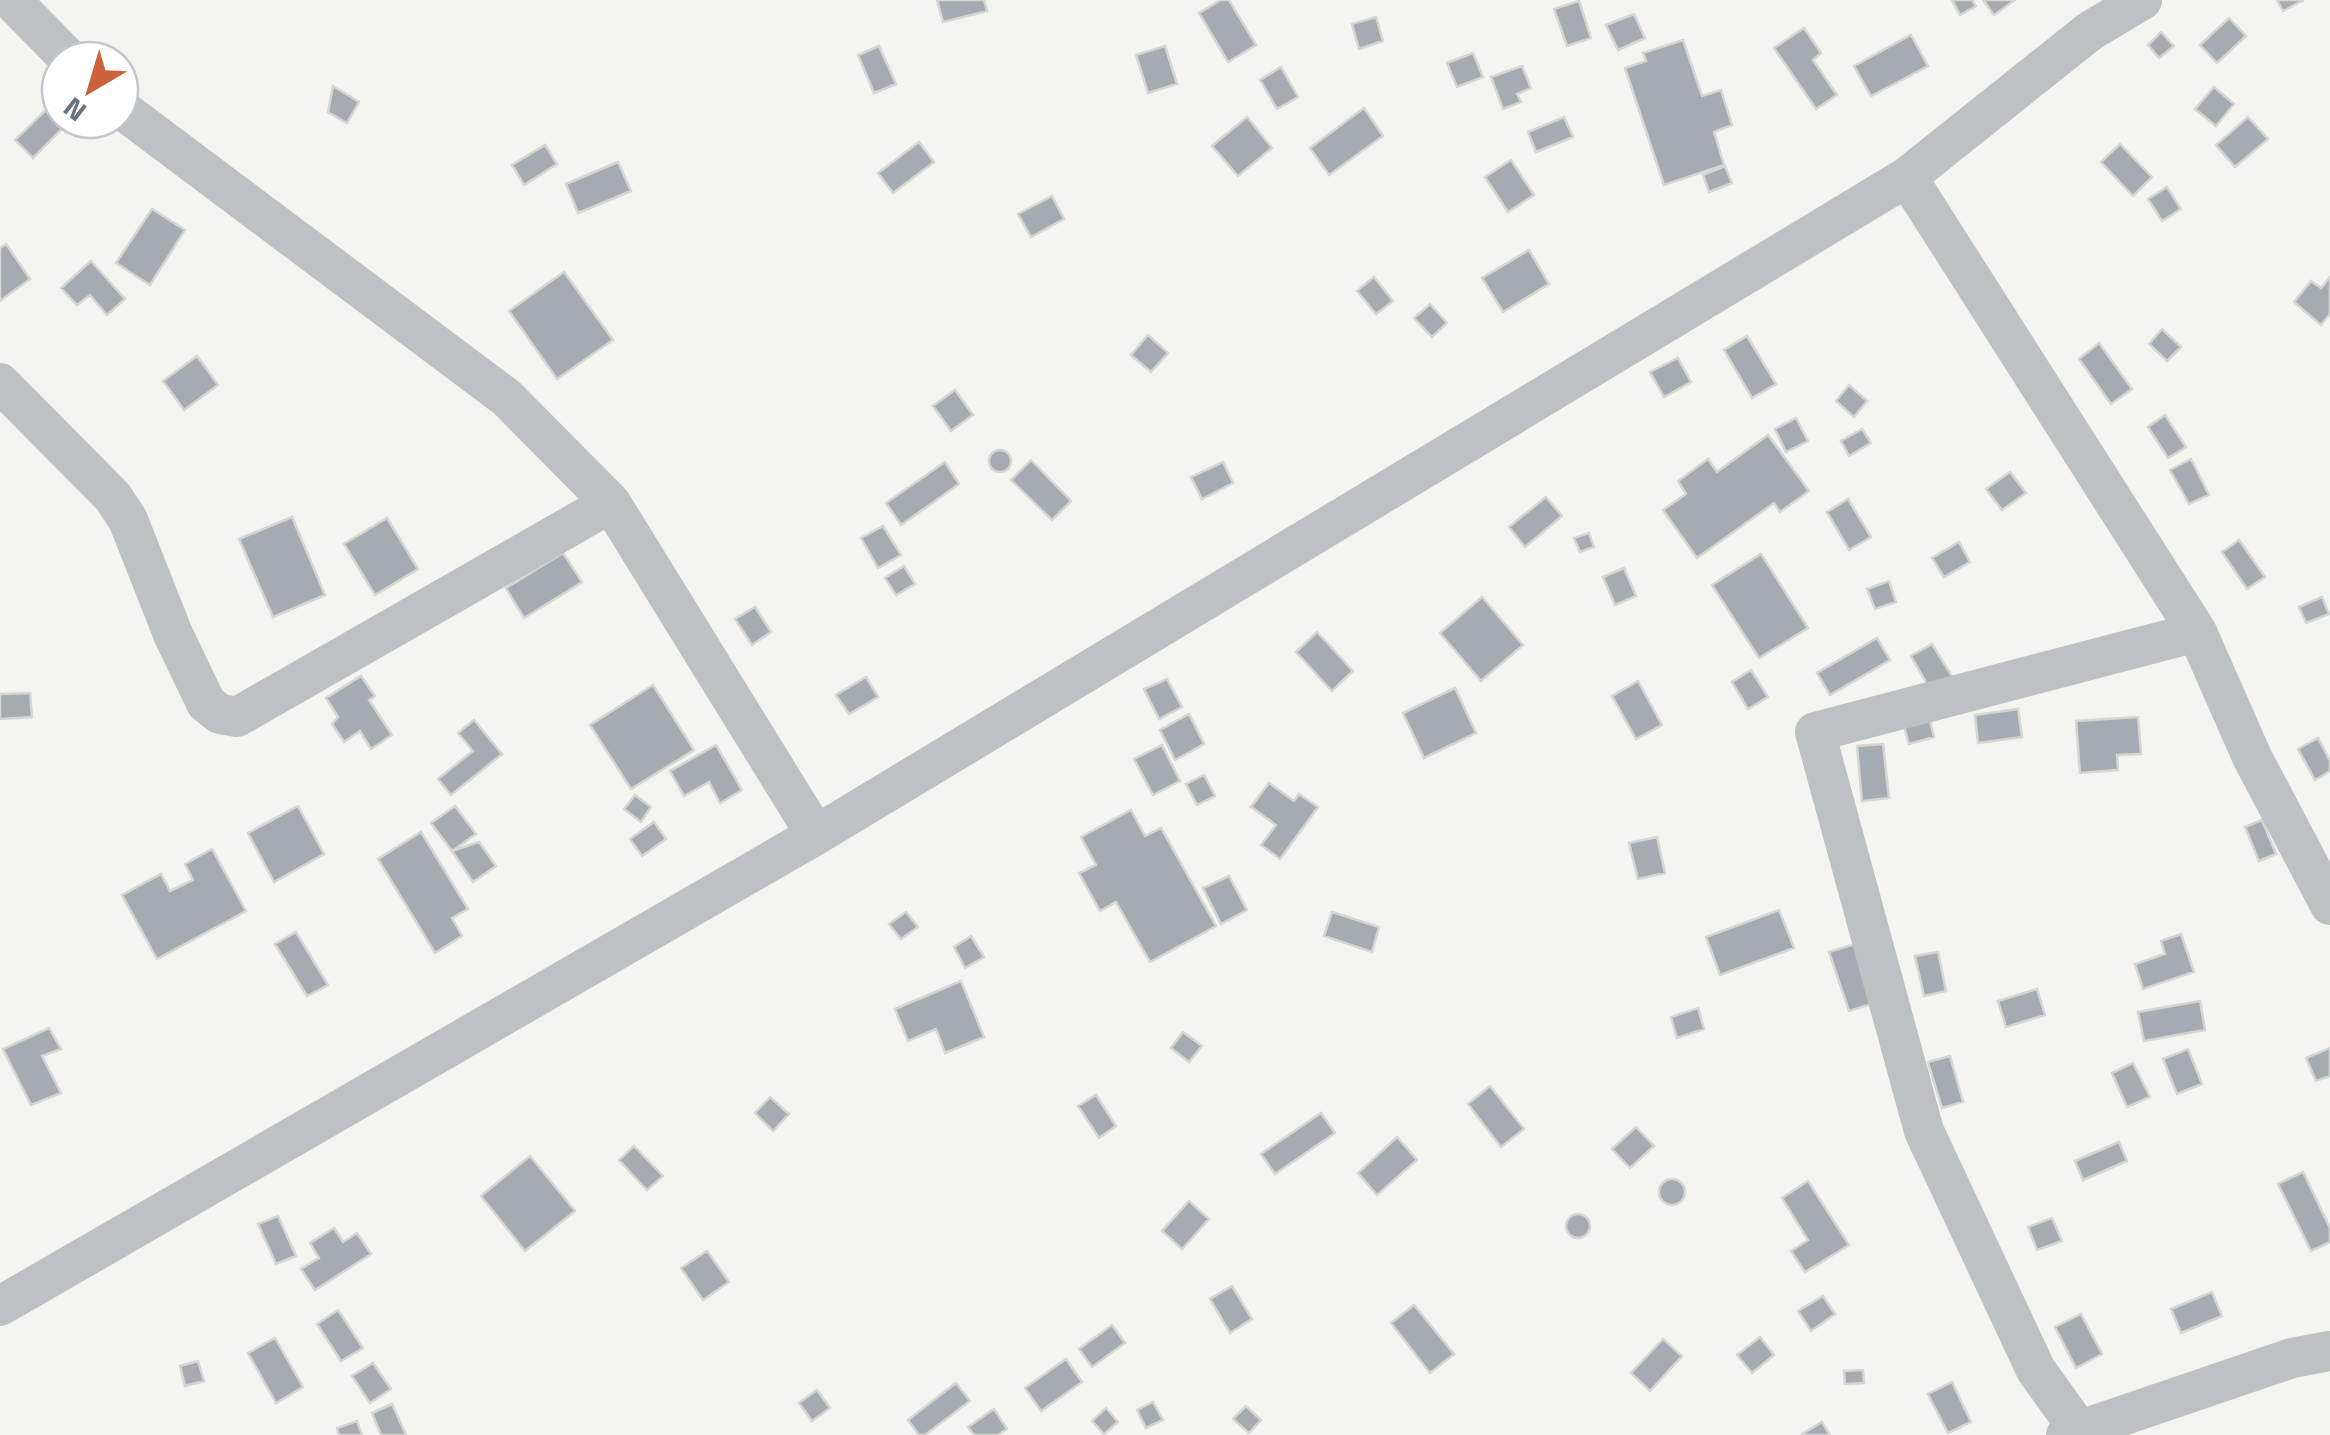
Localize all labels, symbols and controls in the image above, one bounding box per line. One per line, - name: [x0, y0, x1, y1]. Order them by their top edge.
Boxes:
- north arrow: [40, 40, 140, 140]
- text: N: [53, 87, 95, 133]

